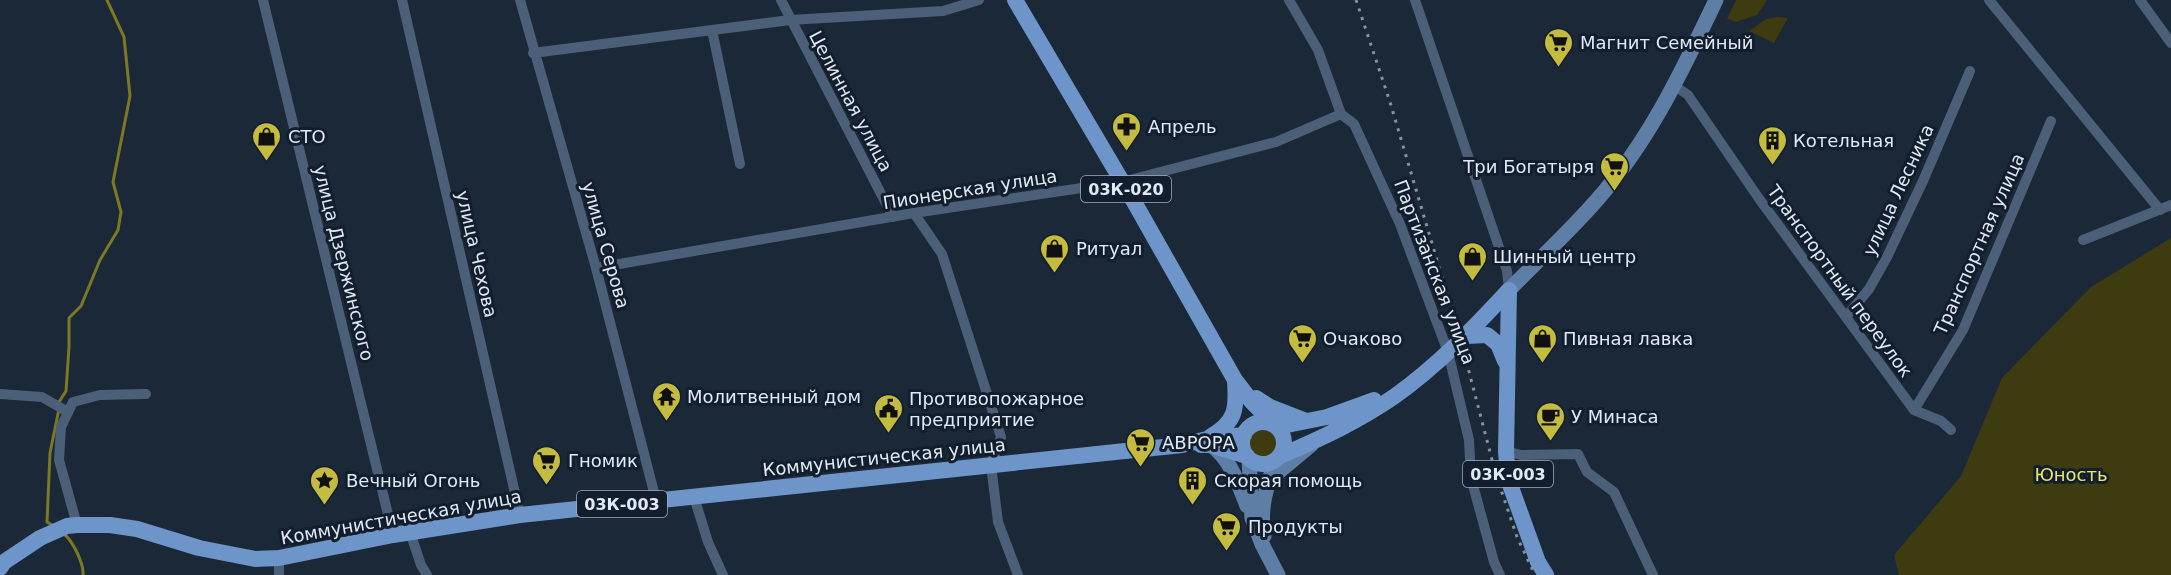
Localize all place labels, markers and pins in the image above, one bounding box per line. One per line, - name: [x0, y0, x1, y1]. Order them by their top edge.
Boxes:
- supermarket icon: Магнит Семейный: [1543, 26, 1575, 68]
- place label: Магнит Семейный: [1580, 32, 1753, 53]
- pharmacy icon: Апрель: [1111, 110, 1143, 152]
- place label: Апрель: [1148, 116, 1217, 137]
- shop icon: СТО: [251, 120, 283, 162]
- building icon: Котельная: [1756, 124, 1788, 166]
- place label: СТО: [288, 126, 326, 147]
- place label: Котельная: [1793, 130, 1894, 151]
- supermarket icon: Три Богатыря: [1599, 150, 1631, 192]
- place label: Три Богатыря: [1462, 156, 1594, 177]
- shop icon: Ритуал: [1039, 232, 1071, 274]
- place label: Ритуал: [1076, 238, 1142, 259]
- shop icon: Шинный центр: [1456, 240, 1488, 282]
- place label: Шинный центр: [1493, 246, 1636, 267]
- supermarket icon: Очаково: [1286, 322, 1318, 364]
- shop icon: Пивная лавка: [1526, 322, 1558, 364]
- place label: Очаково: [1323, 328, 1402, 349]
- place label: Пивная лавка: [1563, 328, 1693, 349]
- temple icon: Молитвенный дом: [650, 380, 682, 422]
- place label: Молитвенный дом: [687, 386, 861, 407]
- place label: Противопожарное предприятие: [909, 388, 1084, 430]
- public building icon: Противопожарное предприятие: [872, 392, 904, 434]
- cafe icon: У Минаса: [1534, 400, 1566, 442]
- place label: У Минаса: [1571, 406, 1659, 427]
- supermarket icon: АВРОРА: [1125, 426, 1157, 468]
- place label: АВРОРА: [1162, 432, 1236, 453]
- supermarket icon: Гномик: [531, 444, 563, 486]
- place label: Гномик: [568, 450, 638, 471]
- place icon: Вечный Огонь: [309, 464, 341, 506]
- building icon: Скорая помощь: [1177, 464, 1209, 506]
- place label: Вечный Огонь: [346, 470, 480, 491]
- place label: Скорая помощь: [1214, 470, 1362, 491]
- supermarket icon: Продукты: [1211, 510, 1243, 552]
- place label: Продукты: [1248, 516, 1343, 537]

